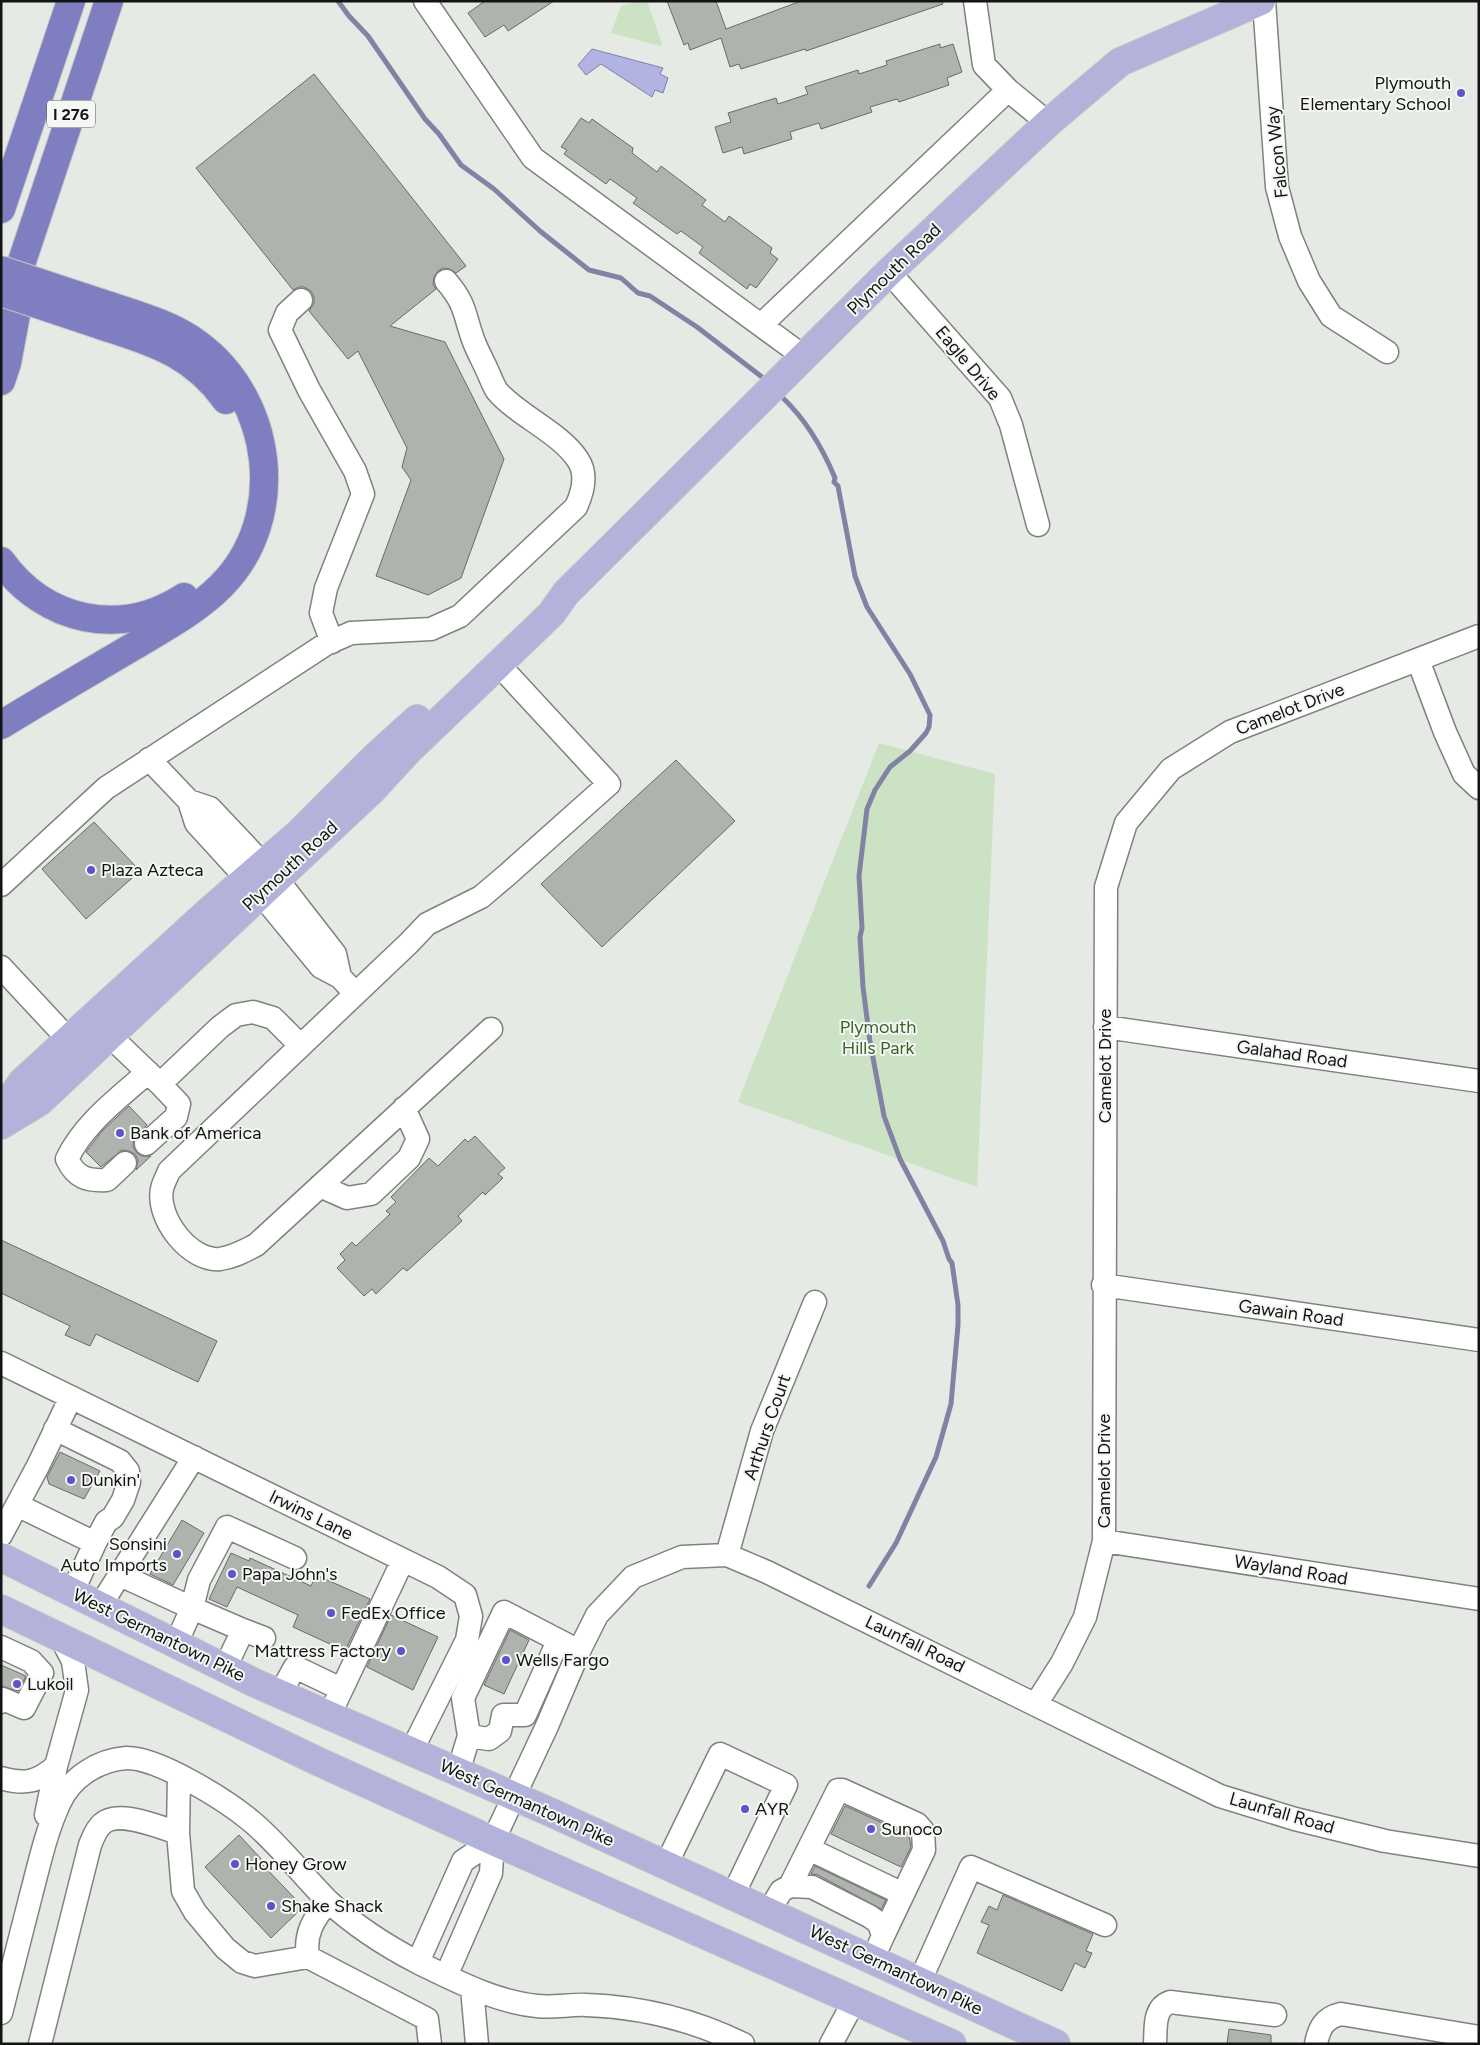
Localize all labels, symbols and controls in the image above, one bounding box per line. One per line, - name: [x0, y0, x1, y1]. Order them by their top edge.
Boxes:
- place label: Plymouth Elementary School: [1300, 72, 1451, 115]
- marker: Plymouth Elementary School: [1455, 87, 1467, 99]
- road number: I 276: [47, 100, 95, 128]
- street label: Falcon Way: [1261, 104, 1293, 199]
- street label: Plymouth Road: [842, 219, 946, 319]
- street label: Eagle Drive: [931, 321, 1006, 405]
- street label: Camelot Drive: [1233, 678, 1348, 740]
- street label: Plymouth Road: [238, 816, 342, 916]
- place label: Plaza Azteca: [101, 859, 204, 881]
- marker: Plaza Azteca: [85, 864, 97, 876]
- street label: Camelot Drive: [1094, 1009, 1116, 1123]
- park label: Plymouth Hills Park: [840, 1016, 916, 1059]
- street label: Galahad Road: [1235, 1035, 1349, 1073]
- place label: Bank of America: [130, 1122, 261, 1144]
- marker: Bank of America: [114, 1127, 126, 1139]
- street label: Gawain Road: [1237, 1295, 1345, 1331]
- street label: Arthurs Court: [739, 1371, 795, 1483]
- street label: Camelot Drive: [1093, 1414, 1115, 1528]
- place label: Dunkin': [81, 1469, 140, 1491]
- marker: Dunkin': [65, 1474, 77, 1486]
- street label: Irwins Lane: [265, 1485, 357, 1545]
- place label: Sonsini Auto Imports: [61, 1533, 167, 1576]
- marker: Sonsini Auto Imports: [171, 1548, 183, 1560]
- street label: Wayland Road: [1233, 1550, 1349, 1590]
- place label: Papa John's: [242, 1563, 337, 1585]
- marker: Papa John's: [226, 1568, 238, 1580]
- street label: West Germantown Pike: [69, 1584, 249, 1686]
- place label: FedEx Office: [341, 1602, 446, 1624]
- marker: FedEx Office: [325, 1607, 337, 1619]
- street label: Launfall Road: [862, 1610, 968, 1678]
- place label: Mattress Factory: [255, 1640, 392, 1662]
- marker: Mattress Factory: [395, 1645, 407, 1657]
- place label: Wells Fargo: [516, 1649, 609, 1671]
- marker: Wells Fargo: [500, 1654, 512, 1666]
- place label: Lukoil: [27, 1673, 74, 1695]
- marker: Lukoil: [11, 1678, 23, 1690]
- street label: West Germantown Pike: [436, 1755, 618, 1851]
- street label: Launfall Road: [1227, 1788, 1337, 1838]
- place label: AYR: [755, 1798, 789, 1820]
- marker: AYR: [739, 1803, 751, 1815]
- place label: Sunoco: [881, 1818, 943, 1840]
- marker: Sunoco: [865, 1823, 877, 1835]
- place label: Honey Grow: [245, 1853, 347, 1875]
- marker: Honey Grow: [229, 1858, 241, 1870]
- place label: Shake Shack: [281, 1895, 383, 1917]
- marker: Shake Shack: [265, 1900, 277, 1912]
- street label: West Germantown Pike: [806, 1920, 986, 2020]

